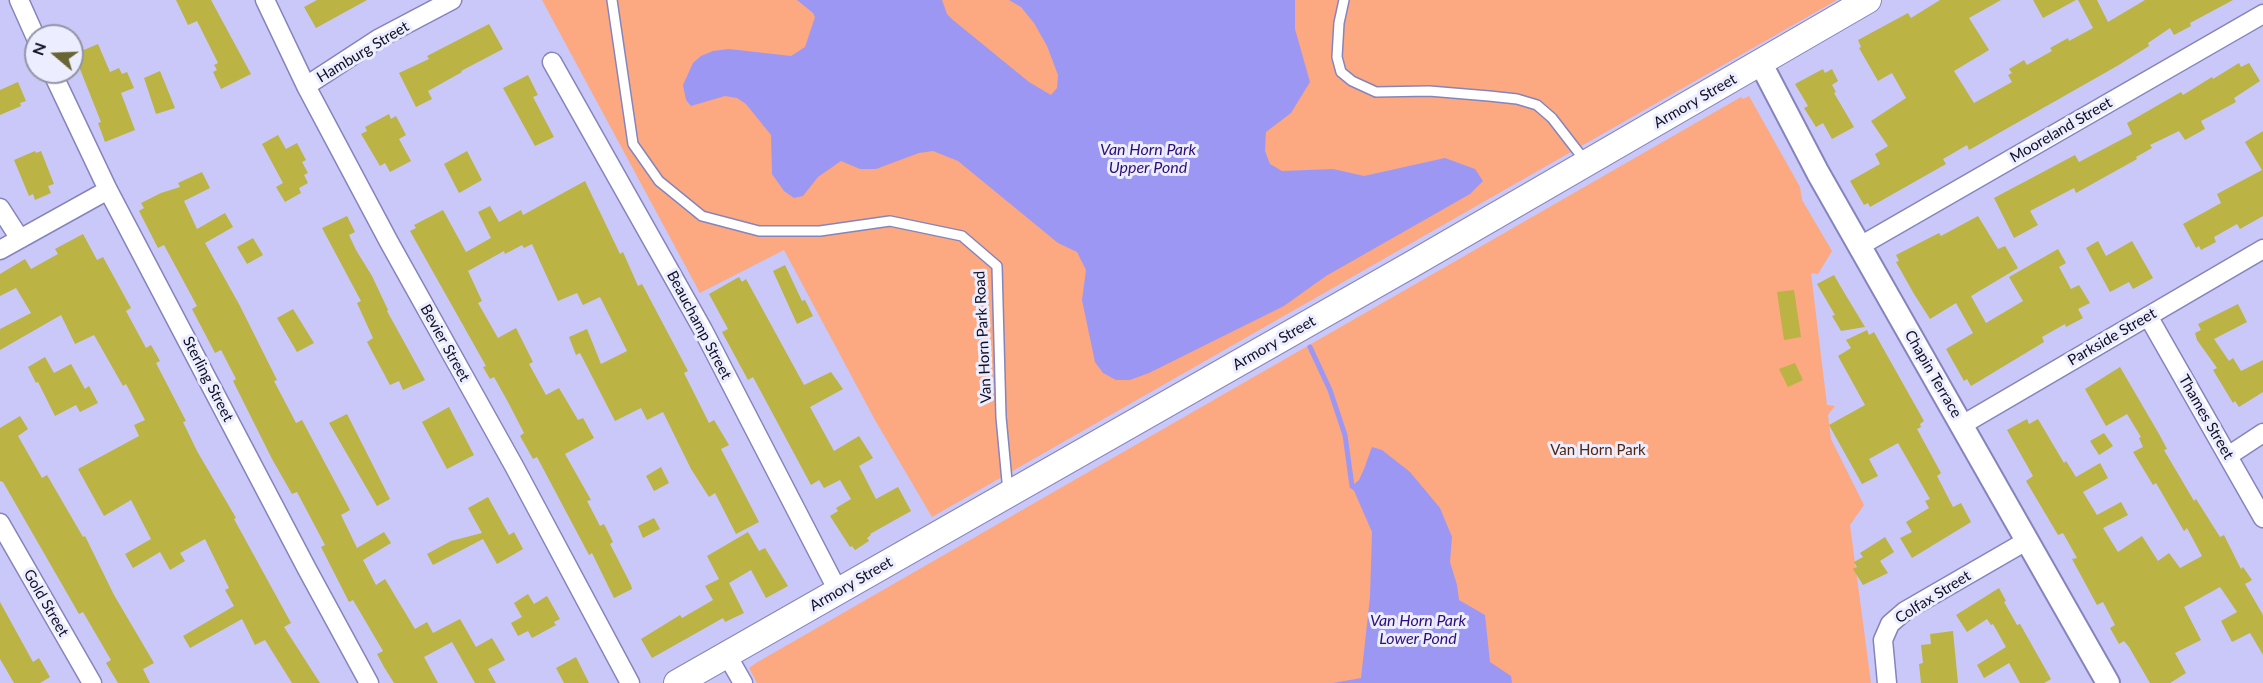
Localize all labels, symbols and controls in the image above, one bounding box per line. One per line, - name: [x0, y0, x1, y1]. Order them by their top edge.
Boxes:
- street label: Hamburg Street: [314, 17, 412, 87]
- north arrow: [24, 24, 84, 84]
- text: N: [27, 40, 49, 58]
- street label: Armory Street: [1650, 70, 1740, 132]
- street label: Mooreland Street: [2007, 93, 2115, 167]
- water label: Van Horn Park Upper Pond: [1100, 140, 1196, 178]
- street label: Beauchamp Street: [663, 268, 735, 382]
- street label: Van Horn Park Road: [971, 270, 995, 404]
- street label: Bevier Street: [416, 301, 474, 385]
- street label: Parkside Street: [2065, 304, 2159, 370]
- street label: Armory Street: [1229, 312, 1319, 374]
- street label: Chapin Terrace: [1901, 327, 1965, 421]
- street label: Sterling Street: [179, 333, 237, 425]
- street label: Thames Street: [2175, 372, 2237, 462]
- park label: Van Horn Park: [1550, 441, 1646, 459]
- street label: Armory Street: [806, 553, 896, 615]
- street label: Gold Street: [20, 566, 72, 640]
- street label: Colfax Street: [1892, 567, 1974, 627]
- water label: Van Horn Park Lower Pond: [1370, 611, 1466, 649]

